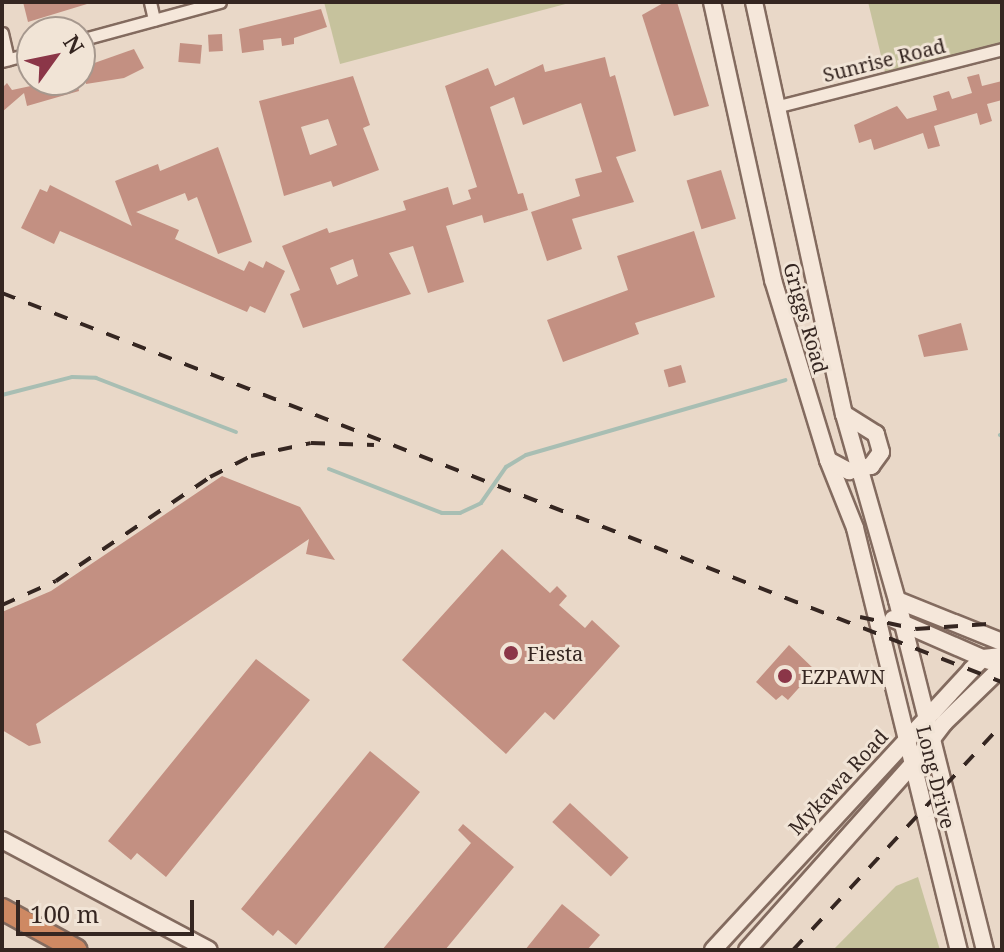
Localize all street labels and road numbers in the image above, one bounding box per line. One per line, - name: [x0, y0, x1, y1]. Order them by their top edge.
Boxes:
- street label: Sunrise Road: [820, 33, 948, 87]
- street label: Griggs Road: [779, 260, 833, 376]
- street label: Long Drive: [912, 723, 960, 831]
- street label: Mykawa Road: [783, 724, 893, 840]

